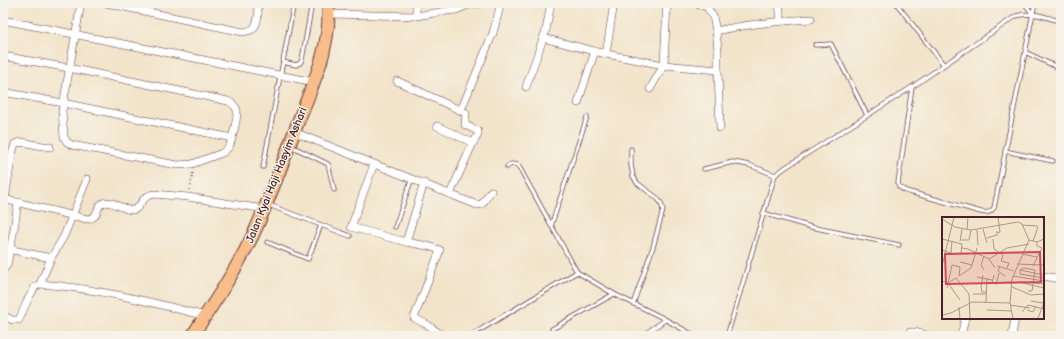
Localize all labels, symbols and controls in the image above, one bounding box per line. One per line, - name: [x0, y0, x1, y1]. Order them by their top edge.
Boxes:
- street label: Jalan Kyai Haji Hasyim Ashari: [243, 105, 310, 245]
- inset map: [942, 217, 1044, 319]

